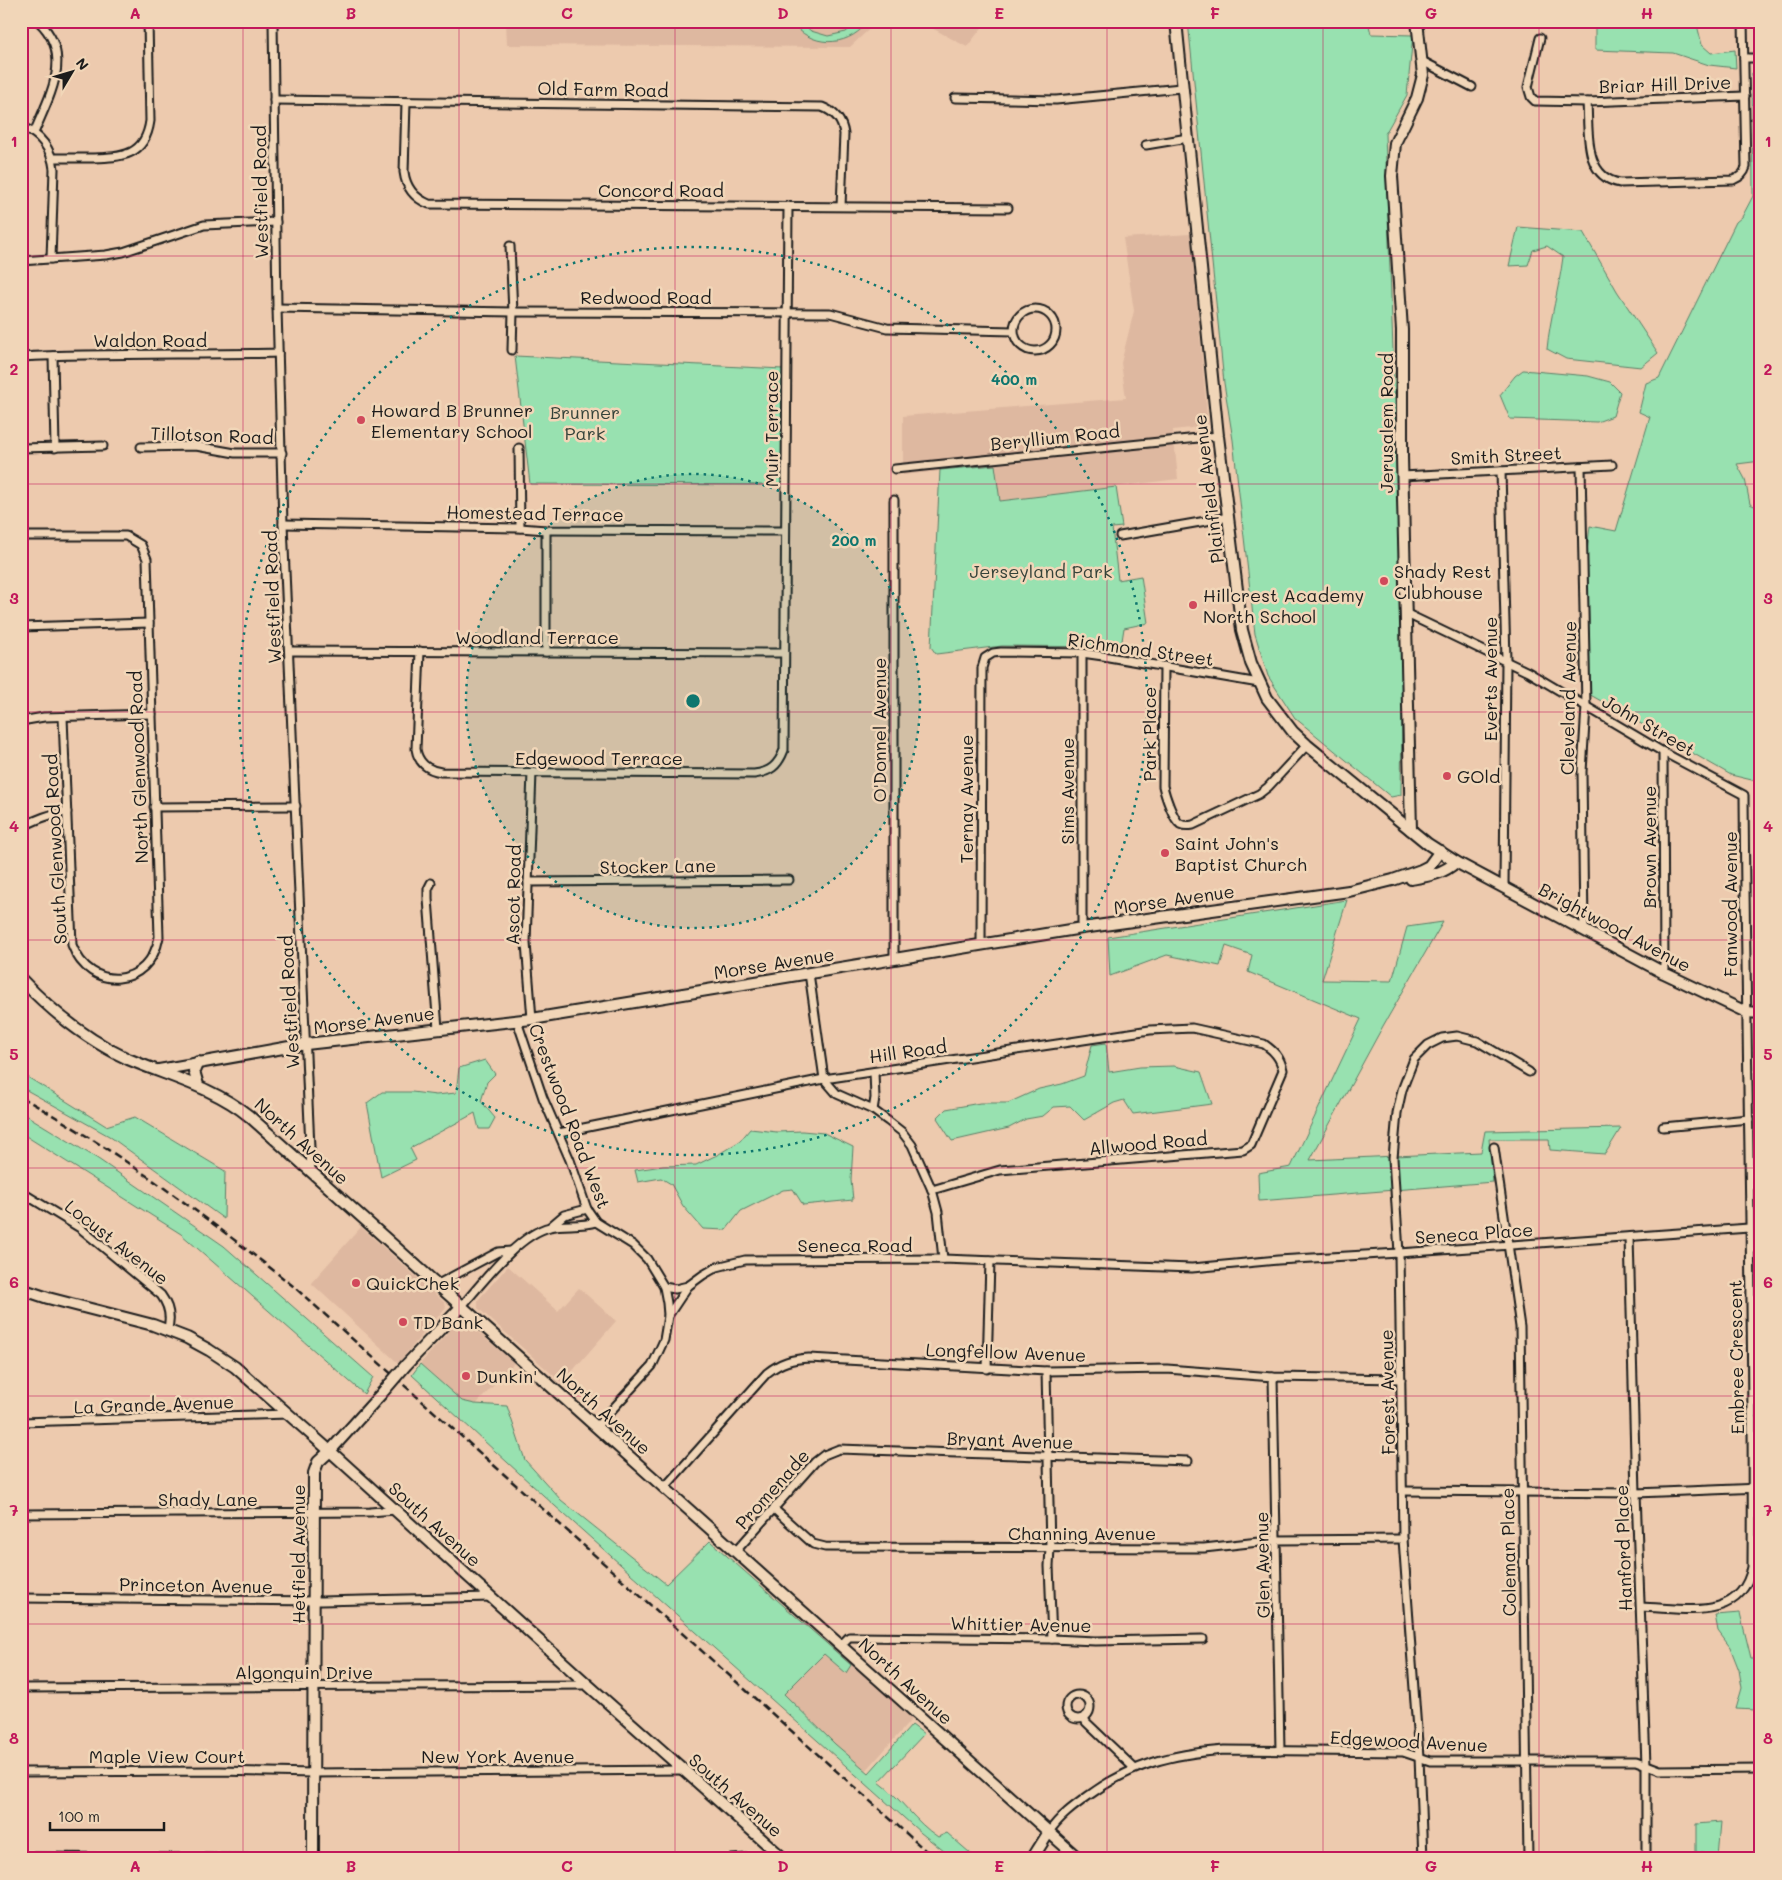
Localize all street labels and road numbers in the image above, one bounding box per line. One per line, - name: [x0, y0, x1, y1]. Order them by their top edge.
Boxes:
- street label: Briar Hill Drive: [1598, 70, 1732, 98]
- street label: Old Farm Road: [537, 76, 669, 102]
- street label: Westfield Road: [247, 125, 273, 259]
- street label: Concord Road: [598, 178, 724, 202]
- street label: Redwood Road: [580, 285, 712, 309]
- street label: Waldon Road: [93, 328, 207, 352]
- street label: Jerusalem Road: [1374, 353, 1398, 493]
- street label: Muir Terrace: [759, 371, 783, 487]
- street label: Plainfield Avenue: [1187, 413, 1229, 565]
- street label: Beryllium Road: [989, 418, 1121, 456]
- street label: Tillotson Road: [150, 421, 274, 449]
- street label: Smith Street: [1450, 440, 1562, 470]
- street label: Homestead Terrace: [446, 499, 624, 527]
- street label: Westfield Road: [258, 530, 286, 664]
- street label: Everts Avenue: [1478, 617, 1502, 741]
- street label: Cleveland Avenue: [1555, 621, 1581, 775]
- street label: Woodland Terrace: [455, 625, 619, 649]
- street label: Richmond Street: [1066, 627, 1216, 671]
- street label: O'Donnel Avenue: [867, 658, 891, 802]
- street label: North Glenwood Road: [123, 670, 153, 864]
- street label: Park Place: [1137, 686, 1161, 782]
- street label: John Street: [1598, 689, 1700, 761]
- street label: Ternay Avenue: [954, 735, 978, 863]
- street label: Sims Avenue: [1055, 738, 1079, 844]
- street label: Edgewood Terrace: [515, 746, 683, 770]
- street label: South Glenwood Road: [38, 753, 72, 945]
- street label: Brown Avenue: [1637, 786, 1661, 908]
- street label: Fanwood Avenue: [1718, 831, 1742, 977]
- street label: Ascot Road: [500, 844, 526, 946]
- street label: Stocker Lane: [599, 853, 717, 879]
- street label: Brightwood Avenue: [1535, 877, 1695, 977]
- street label: Morse Avenue: [1112, 879, 1236, 919]
- street label: Westfield Road: [274, 935, 304, 1069]
- street label: Morse Avenue: [712, 942, 836, 984]
- street label: Morse Avenue: [312, 1001, 436, 1039]
- street label: Crestwood Road West: [524, 1020, 616, 1212]
- street label: Hill Road: [868, 1034, 948, 1068]
- street label: North Avenue: [250, 1092, 354, 1190]
- street label: Allwood Road: [1088, 1126, 1208, 1160]
- street label: Locust Avenue: [60, 1194, 174, 1290]
- street label: Seneca Place: [1414, 1217, 1534, 1249]
- street label: Seneca Road: [798, 1233, 912, 1257]
- street label: Embree Crescent: [1723, 1279, 1749, 1435]
- street label: Forest Avenue: [1374, 1329, 1400, 1455]
- street label: Longfellow Avenue: [925, 1337, 1087, 1367]
- street label: North Avenue: [552, 1362, 656, 1460]
- street label: La Grande Avenue: [73, 1389, 235, 1419]
- street label: Bryant Avenue: [946, 1426, 1074, 1454]
- street label: Promenade: [730, 1444, 814, 1534]
- street label: South Avenue: [384, 1476, 486, 1572]
- street label: Hetfield Avenue: [286, 1484, 310, 1624]
- street label: Hanford Place: [1609, 1484, 1637, 1612]
- street label: Shady Lane: [158, 1487, 258, 1511]
- street label: Coleman Place: [1495, 1487, 1521, 1617]
- street label: Glen Avenue: [1249, 1511, 1275, 1619]
- street label: Channing Avenue: [1008, 1521, 1156, 1545]
- street label: Princeton Avenue: [119, 1572, 273, 1598]
- street label: Whittier Avenue: [950, 1611, 1092, 1637]
- street label: North Avenue: [854, 1632, 958, 1730]
- street label: Algonquin Drive: [235, 1660, 373, 1684]
- street label: Edgewood Avenue: [1329, 1725, 1489, 1757]
- street label: Maple View Court: [89, 1744, 245, 1768]
- street label: New York Avenue: [421, 1744, 575, 1768]
- street label: South Avenue: [684, 1748, 788, 1842]

